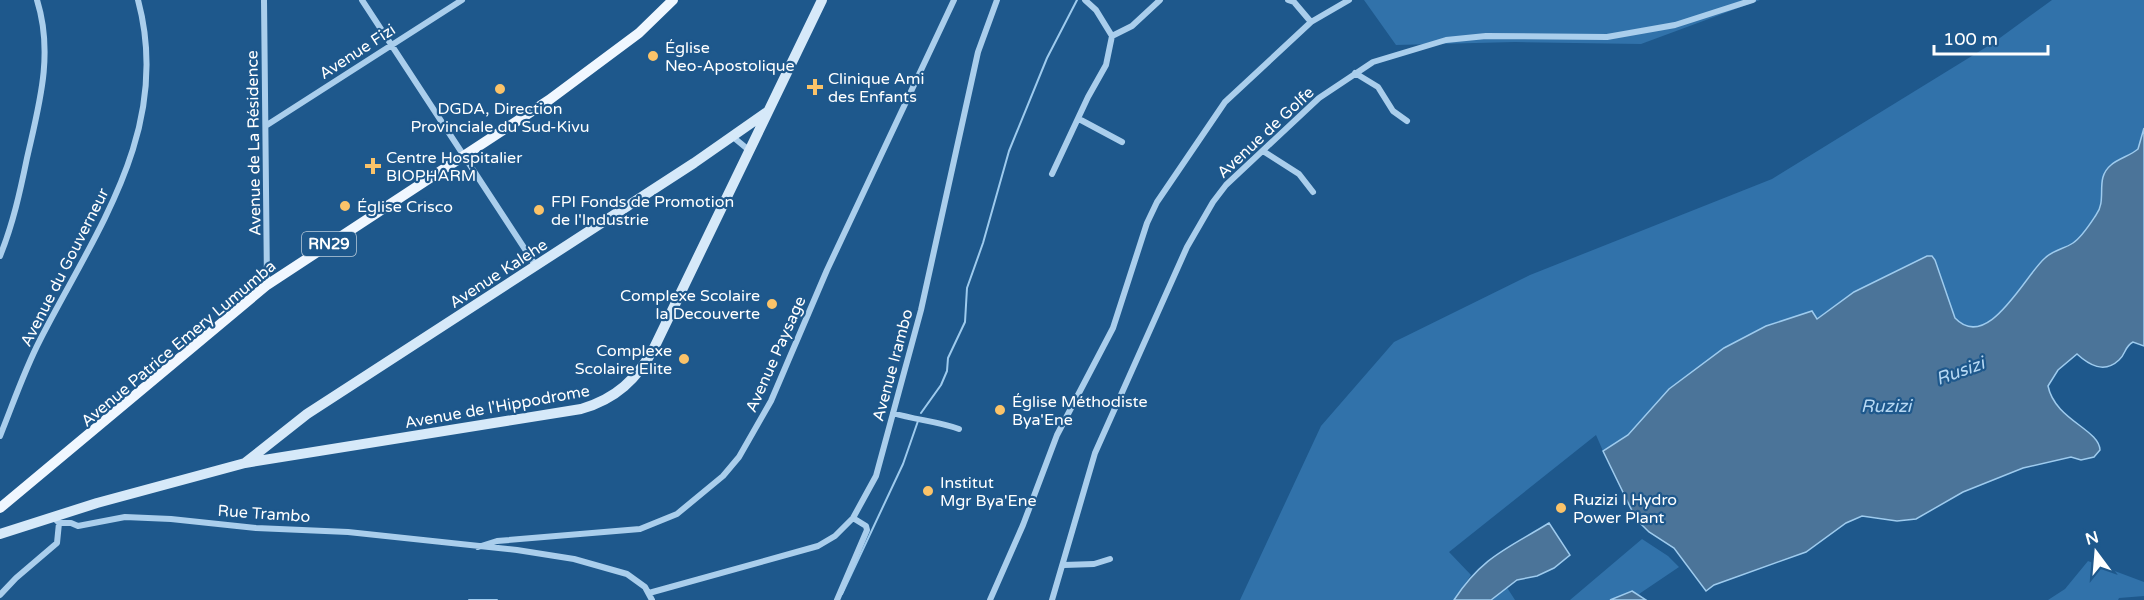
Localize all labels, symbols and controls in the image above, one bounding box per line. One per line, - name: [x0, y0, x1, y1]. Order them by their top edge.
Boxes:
- scale bar: [1934, 18, 2048, 56]
- street label: Avenue Fizi: [316, 20, 399, 84]
- text: 100 m: [1943, 28, 1998, 50]
- place label: Église Neo-Apostolique: [665, 38, 795, 76]
- marker: Église Neo-Apostolique: [646, 49, 660, 63]
- street label: Avenue de La Résidence: [242, 50, 266, 236]
- place label: Clinique Ami des Enfants: [828, 69, 924, 107]
- marker: Clinique Ami des Enfants: [806, 78, 824, 96]
- marker: DGDA, Direction Provinciale du Sud-Kivu: [493, 82, 507, 96]
- street label: Avenue de Golfe: [1213, 83, 1318, 183]
- place label: DGDA, Direction Provinciale du Sud-Kivu: [410, 99, 590, 137]
- place label: Centre Hospitalier BIOPHARM: [386, 148, 523, 186]
- marker: Centre Hospitalier BIOPHARM: [364, 157, 382, 175]
- street label: Avenue du Gouverneur: [16, 184, 114, 350]
- place label: FPI Fonds de Promotion de l'Industrie: [551, 192, 734, 230]
- place label: Église Crisco: [357, 197, 453, 217]
- marker: Église Crisco: [338, 199, 352, 213]
- marker: FPI Fonds de Promotion de l'Industrie: [532, 203, 546, 217]
- road number: RN29: [302, 232, 356, 256]
- street label: Avenue Kalehe: [446, 235, 551, 313]
- street label: Avenue Patrice Emery Lumumba: [77, 256, 280, 431]
- place label: Complexe Scolaire la Decouverte: [620, 286, 760, 324]
- street label: Avenue Paysage: [741, 293, 810, 416]
- marker: Complexe Scolaire la Decouverte: [765, 297, 779, 311]
- street label: Avenue Irambo: [868, 307, 918, 424]
- place label: Complexe Scolaire Elite: [575, 341, 672, 379]
- water label: Rusizi: [1933, 351, 1990, 390]
- marker: Complexe Scolaire Elite: [677, 352, 691, 366]
- street label: Avenue de l'Hippodrome: [403, 381, 591, 433]
- place label: Église Méthodiste Bya'Ene: [1012, 392, 1148, 430]
- water label: Ruzizi: [1861, 395, 1914, 417]
- marker: Église Méthodiste Bya'Ene: [993, 403, 1007, 417]
- place label: Institut Mgr Bya'Ene: [940, 473, 1036, 511]
- marker: Institut Mgr Bya'Ene: [921, 484, 935, 498]
- place label: Ruzizi I Hydro Power Plant: [1573, 490, 1677, 528]
- street label: Rue Trambo: [217, 501, 311, 527]
- marker: Ruzizi I Hydro Power Plant: [1554, 501, 1568, 515]
- north arrow: [2066, 522, 2126, 582]
- text: N: [2083, 527, 2101, 550]

